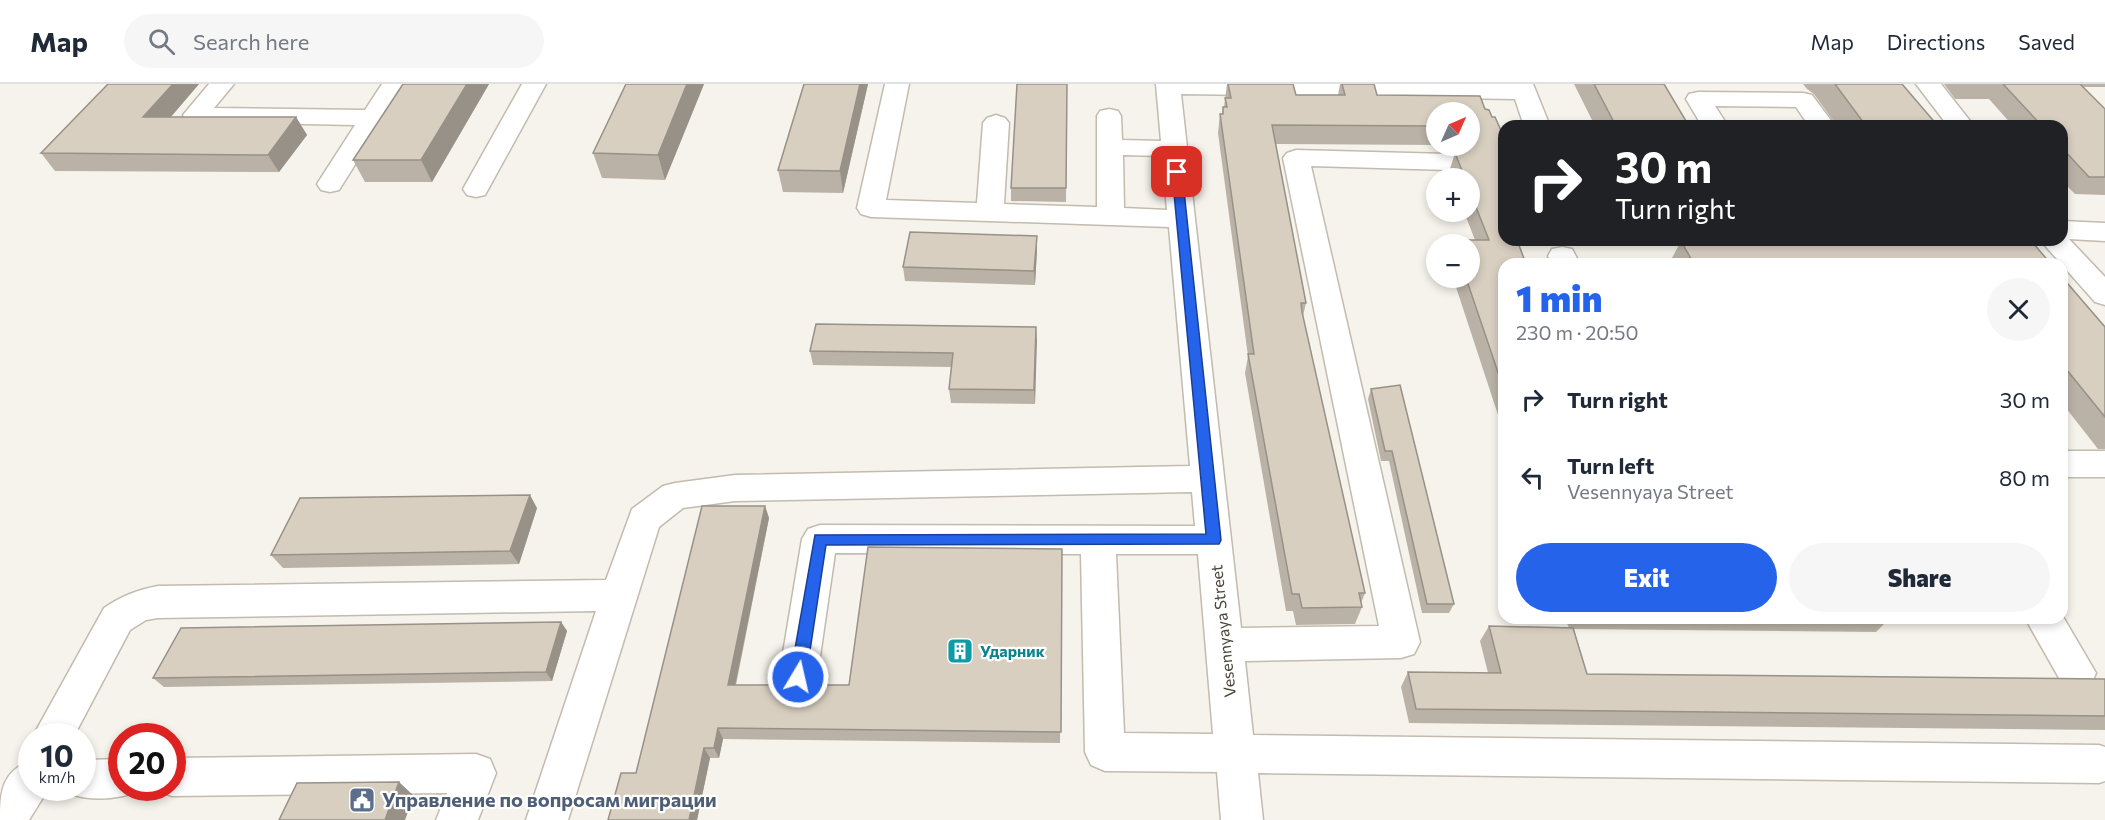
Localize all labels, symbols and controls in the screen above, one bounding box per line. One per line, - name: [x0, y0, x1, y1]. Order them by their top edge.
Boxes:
- search box: [124, 14, 544, 68]
- text: Map: [30, 24, 88, 58]
- icon: search: [145, 25, 178, 58]
- text: Search here: [193, 28, 309, 55]
- text: Map: [1811, 29, 1854, 54]
- text: Directions: [1887, 29, 1985, 54]
- text: Saved: [2018, 29, 2075, 54]
- north arrow: [1426, 102, 1480, 156]
- map controls: [1426, 102, 1480, 288]
- text: 30 m: [1615, 140, 1712, 192]
- icon: right: [1516, 144, 1594, 222]
- pin: [1151, 146, 1202, 197]
- icon: arrive: [1160, 155, 1193, 188]
- button: +: [1426, 168, 1480, 222]
- text: Turn right: [1615, 192, 1735, 225]
- button: −: [1426, 234, 1480, 288]
- text: 1 min: [1516, 275, 1602, 319]
- button: close: [1987, 278, 2050, 341]
- text: 230 m · 20:50: [1516, 320, 1639, 344]
- icon: right: [1516, 383, 1549, 416]
- text: Turn right: [1567, 386, 1668, 413]
- text: 30 m: [2000, 386, 2050, 413]
- text: Turn left: [1567, 452, 1654, 479]
- icon: left: [1516, 461, 1549, 494]
- text: 80 m: [1999, 464, 2050, 491]
- text: Vesennyaya Street: [1567, 479, 1734, 503]
- button: Exit: [1516, 543, 1777, 612]
- button: Share: [1789, 543, 2050, 612]
- street label: Vesennyaya Street: [1206, 563, 1239, 698]
- building icon: Ударник: [945, 636, 975, 666]
- place label: Ударник: [980, 641, 1045, 660]
- position arrow: [766, 645, 830, 709]
- speed limit sign: 20: [108, 723, 186, 801]
- text: 10: [40, 736, 74, 773]
- text: km/h: [39, 768, 75, 786]
- public building icon: Управление по вопросам миграции: [347, 785, 377, 815]
- place label: Управление по вопросам миграции: [382, 787, 717, 811]

